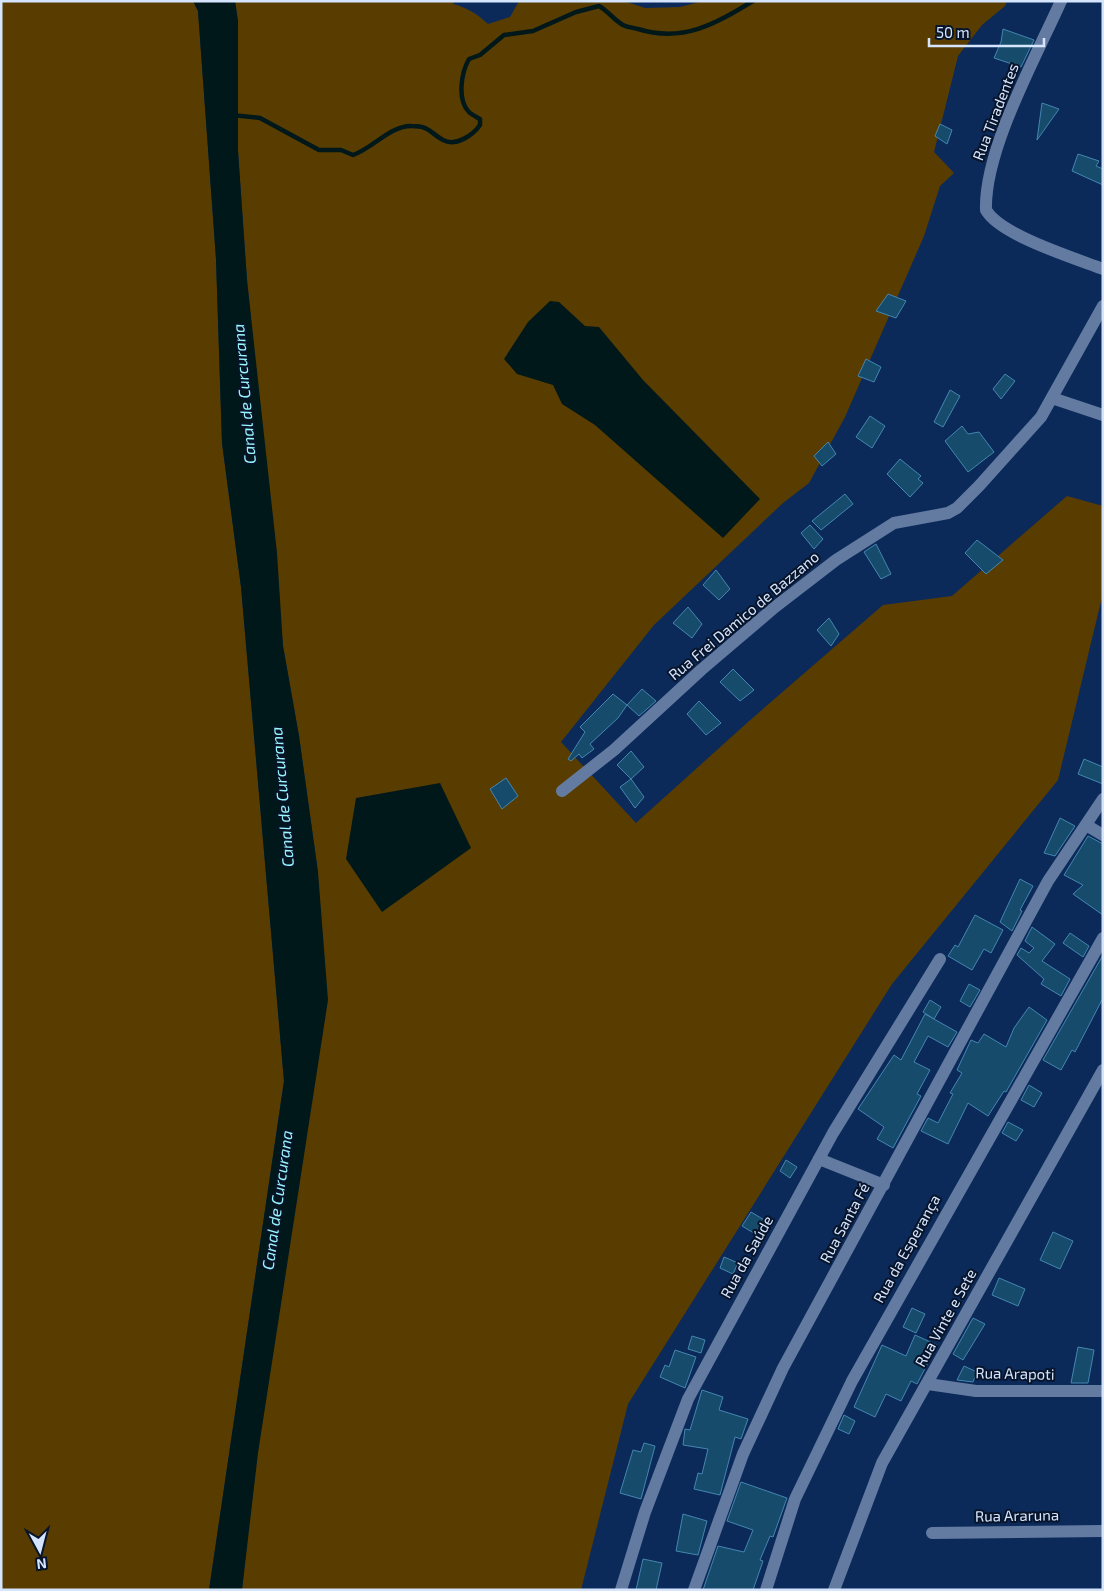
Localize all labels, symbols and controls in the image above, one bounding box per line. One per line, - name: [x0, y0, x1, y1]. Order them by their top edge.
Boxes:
- scale bar: [929, 15, 1044, 47]
- text: 50 m: [936, 23, 970, 41]
- street label: Rua Tiradentes: [968, 61, 1022, 163]
- water label: Canal de Curcurana: [228, 323, 259, 465]
- street label: Rua Frei Damico de Bazzano: [665, 547, 822, 683]
- water label: Canal de Curcurana: [266, 726, 297, 868]
- water label: Canal de Curcurana: [257, 1129, 296, 1271]
- street label: Rua Santa Fé: [816, 1179, 873, 1266]
- street label: Rua da Esperança: [869, 1191, 944, 1306]
- street label: Rua da Saúde: [716, 1212, 776, 1301]
- street label: Rua Vinte e Sete: [911, 1265, 980, 1370]
- street label: Rua Arapoti: [975, 1363, 1055, 1383]
- street label: Rua Araruna: [975, 1505, 1059, 1525]
- north arrow: [15, 1526, 65, 1576]
- text: N: [36, 1555, 48, 1573]

